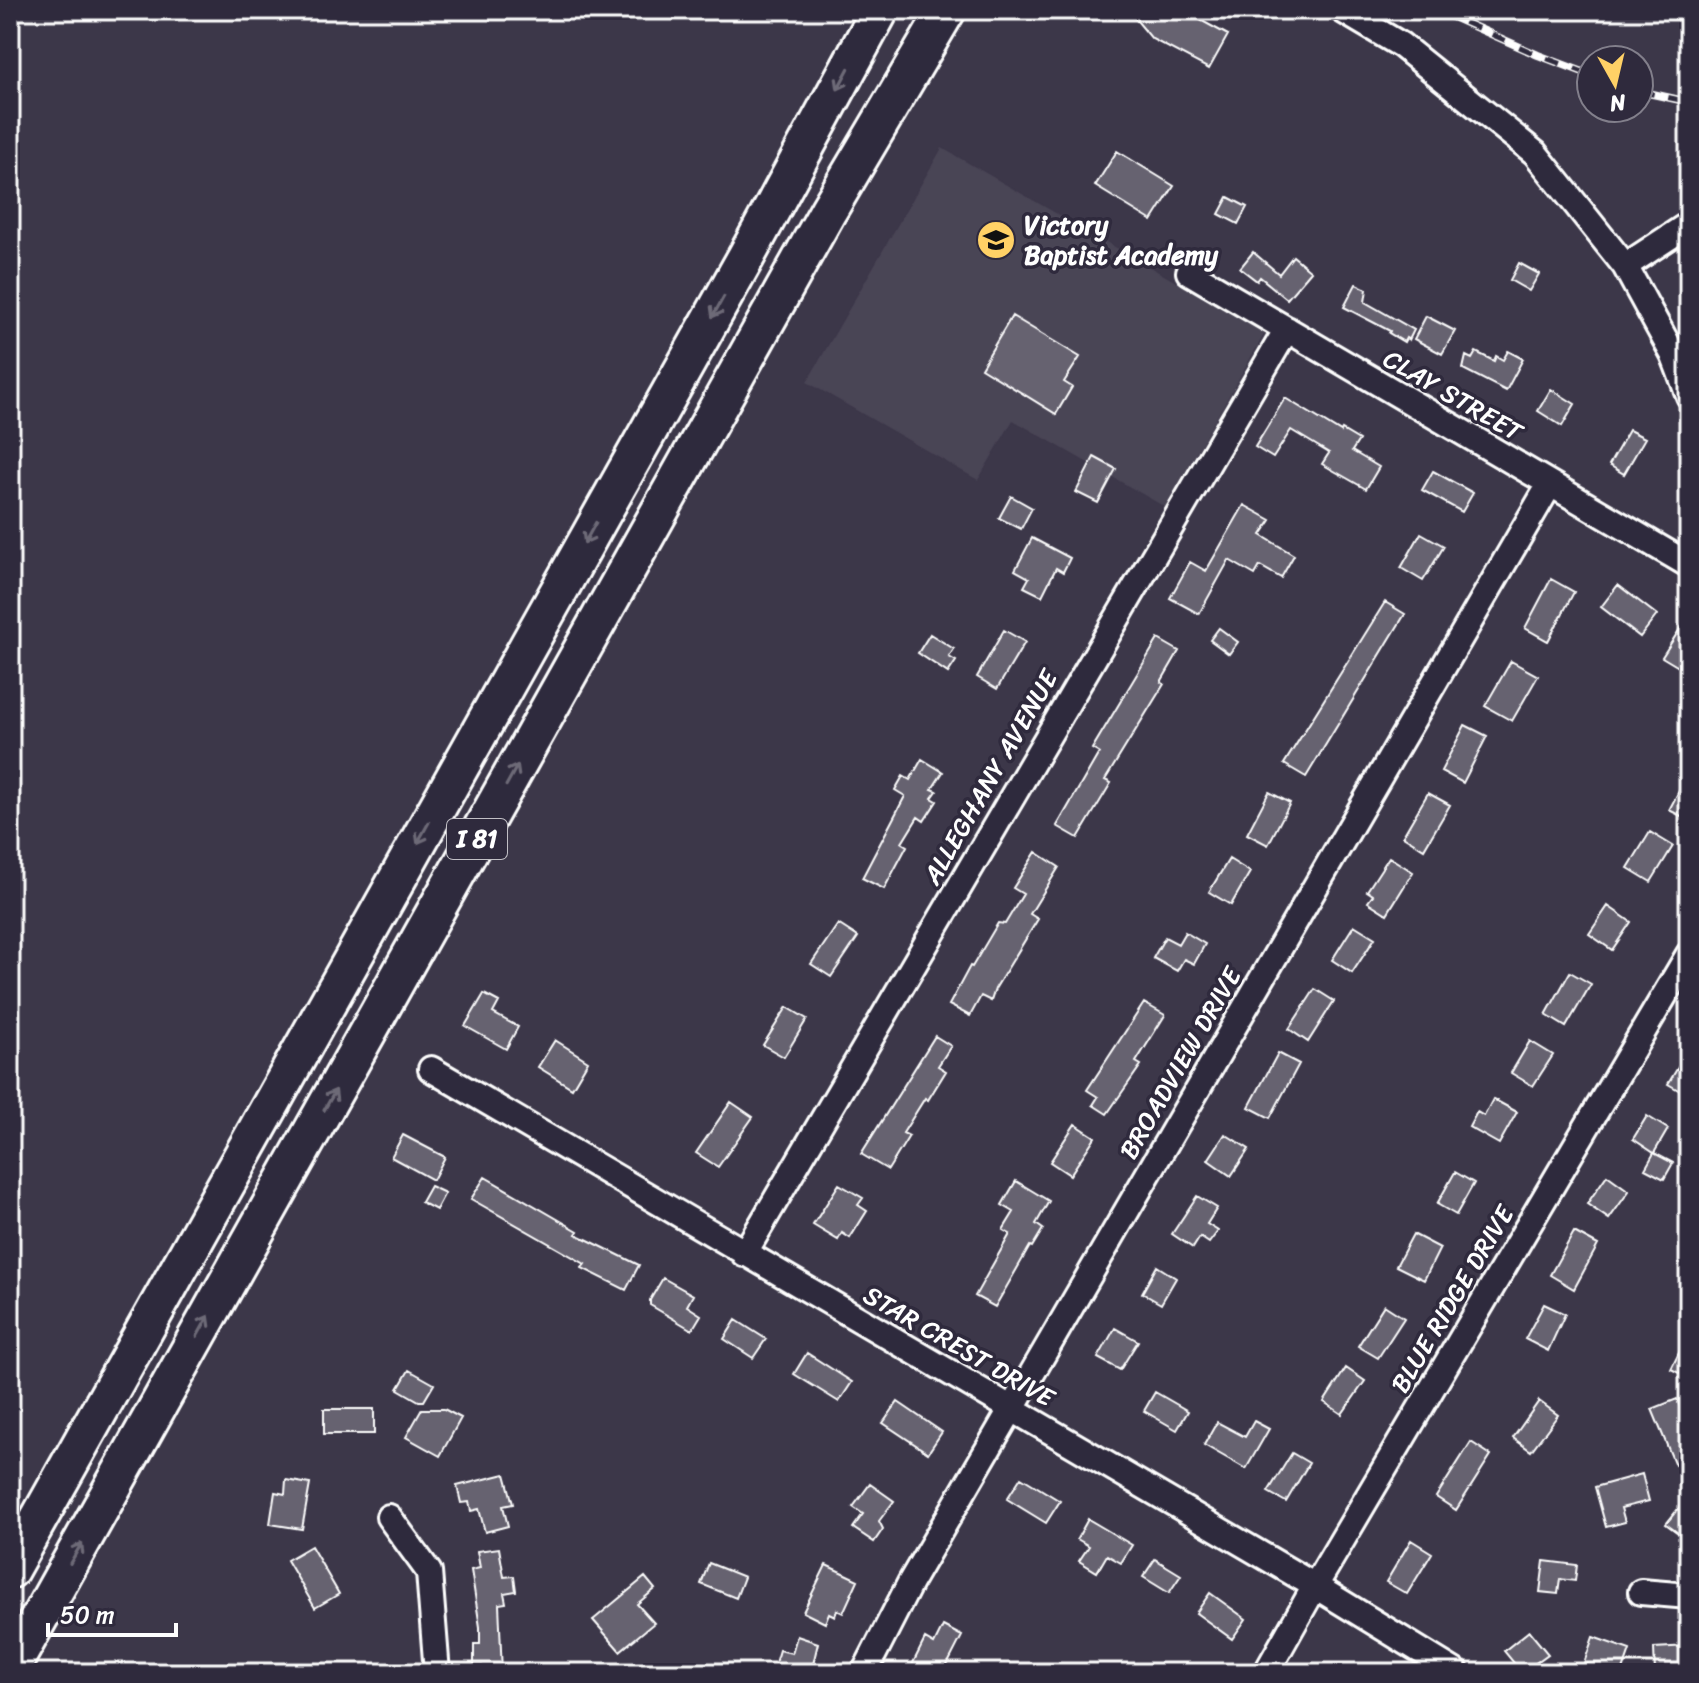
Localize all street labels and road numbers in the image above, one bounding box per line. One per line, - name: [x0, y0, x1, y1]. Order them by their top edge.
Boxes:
- street label: CLAY STREET: [1374, 336, 1533, 455]
- street label: ALLEGHANY AVENUE: [909, 659, 1071, 894]
- road number: I 81: [447, 819, 507, 859]
- street label: BROADVIEW DRIVE: [1106, 957, 1255, 1168]
- street label: BLUE RIDGE DRIVE: [1378, 1195, 1527, 1402]
- street label: STAR CREST DRIVE: [854, 1272, 1065, 1420]

